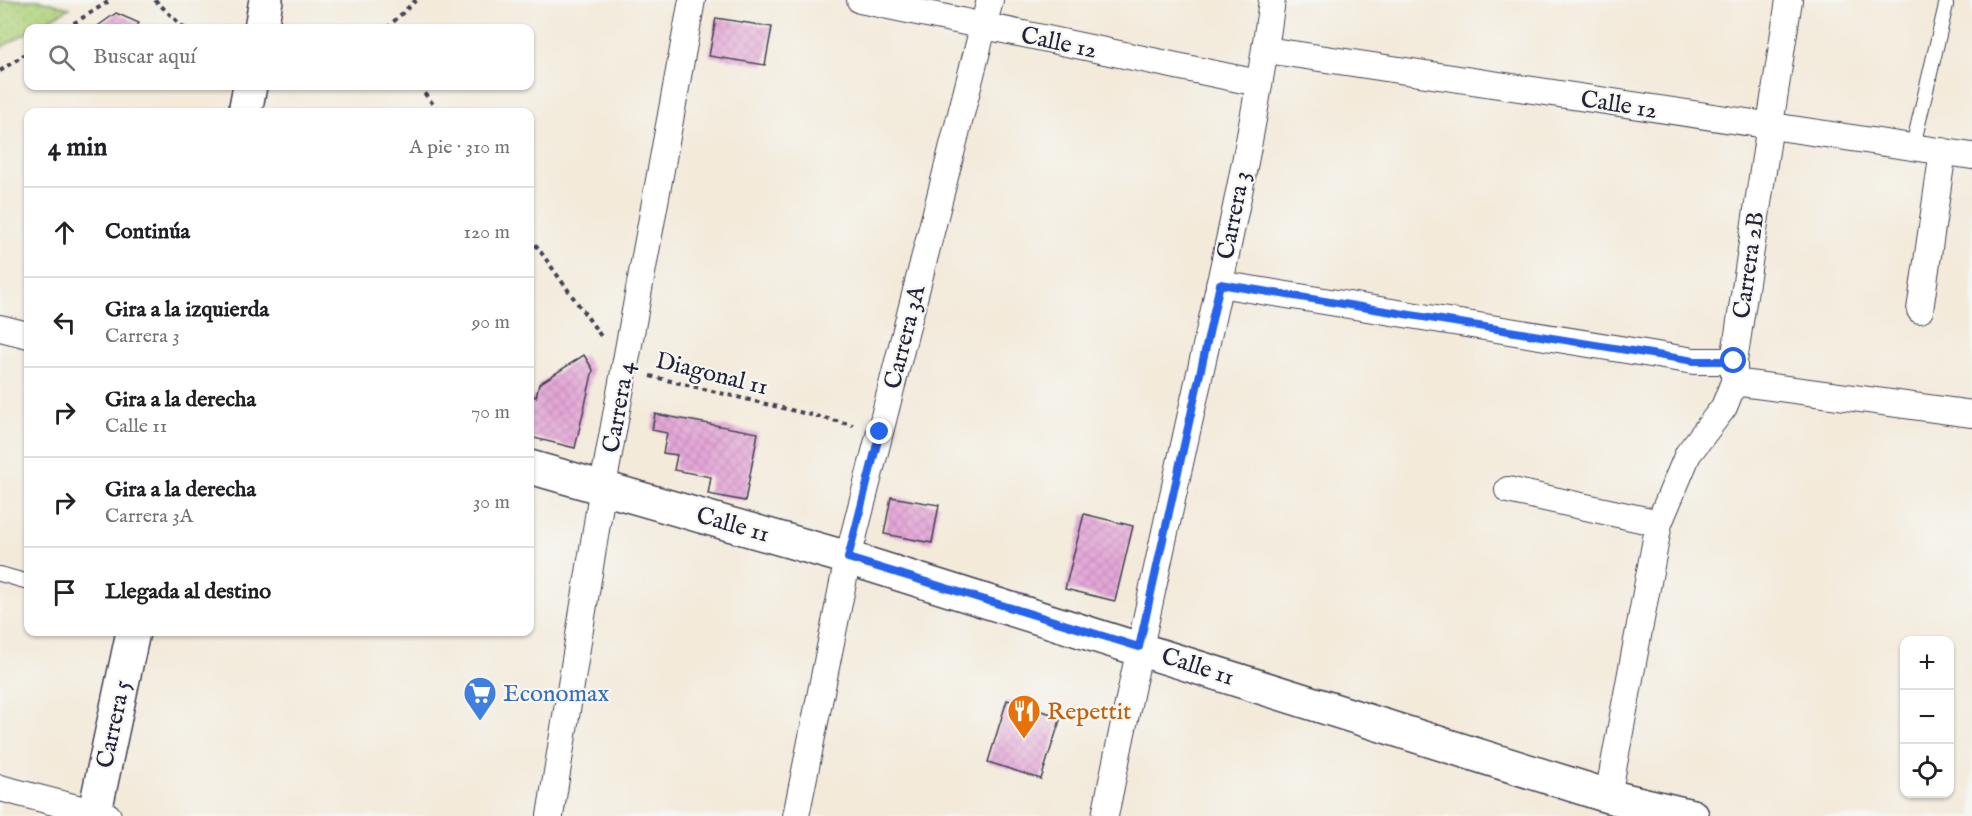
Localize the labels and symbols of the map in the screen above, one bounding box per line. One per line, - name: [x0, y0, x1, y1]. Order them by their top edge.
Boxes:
- street label: Calle 12: [1018, 20, 1100, 67]
- street label: Calle 12: [1578, 84, 1659, 127]
- street label: Carrera 3: [1211, 168, 1258, 262]
- street label: Carrera 2B: [1727, 210, 1772, 321]
- street label: Carrera 3A: [878, 282, 933, 392]
- street label: Diagonal 11: [652, 346, 771, 403]
- route start: [1720, 347, 1746, 373]
- street label: Carrera 4: [596, 359, 643, 455]
- route end: [866, 418, 892, 444]
- street label: Calle 11: [692, 500, 773, 551]
- street label: Calle 11: [1157, 641, 1238, 694]
- supermarket icon: Economax: [462, 675, 498, 722]
- street label: Carrera 5: [90, 677, 139, 771]
- place label: Economax: [503, 679, 609, 710]
- restaurant icon: Repettit: [1006, 693, 1042, 740]
- place label: Repettit: [1047, 697, 1131, 728]

